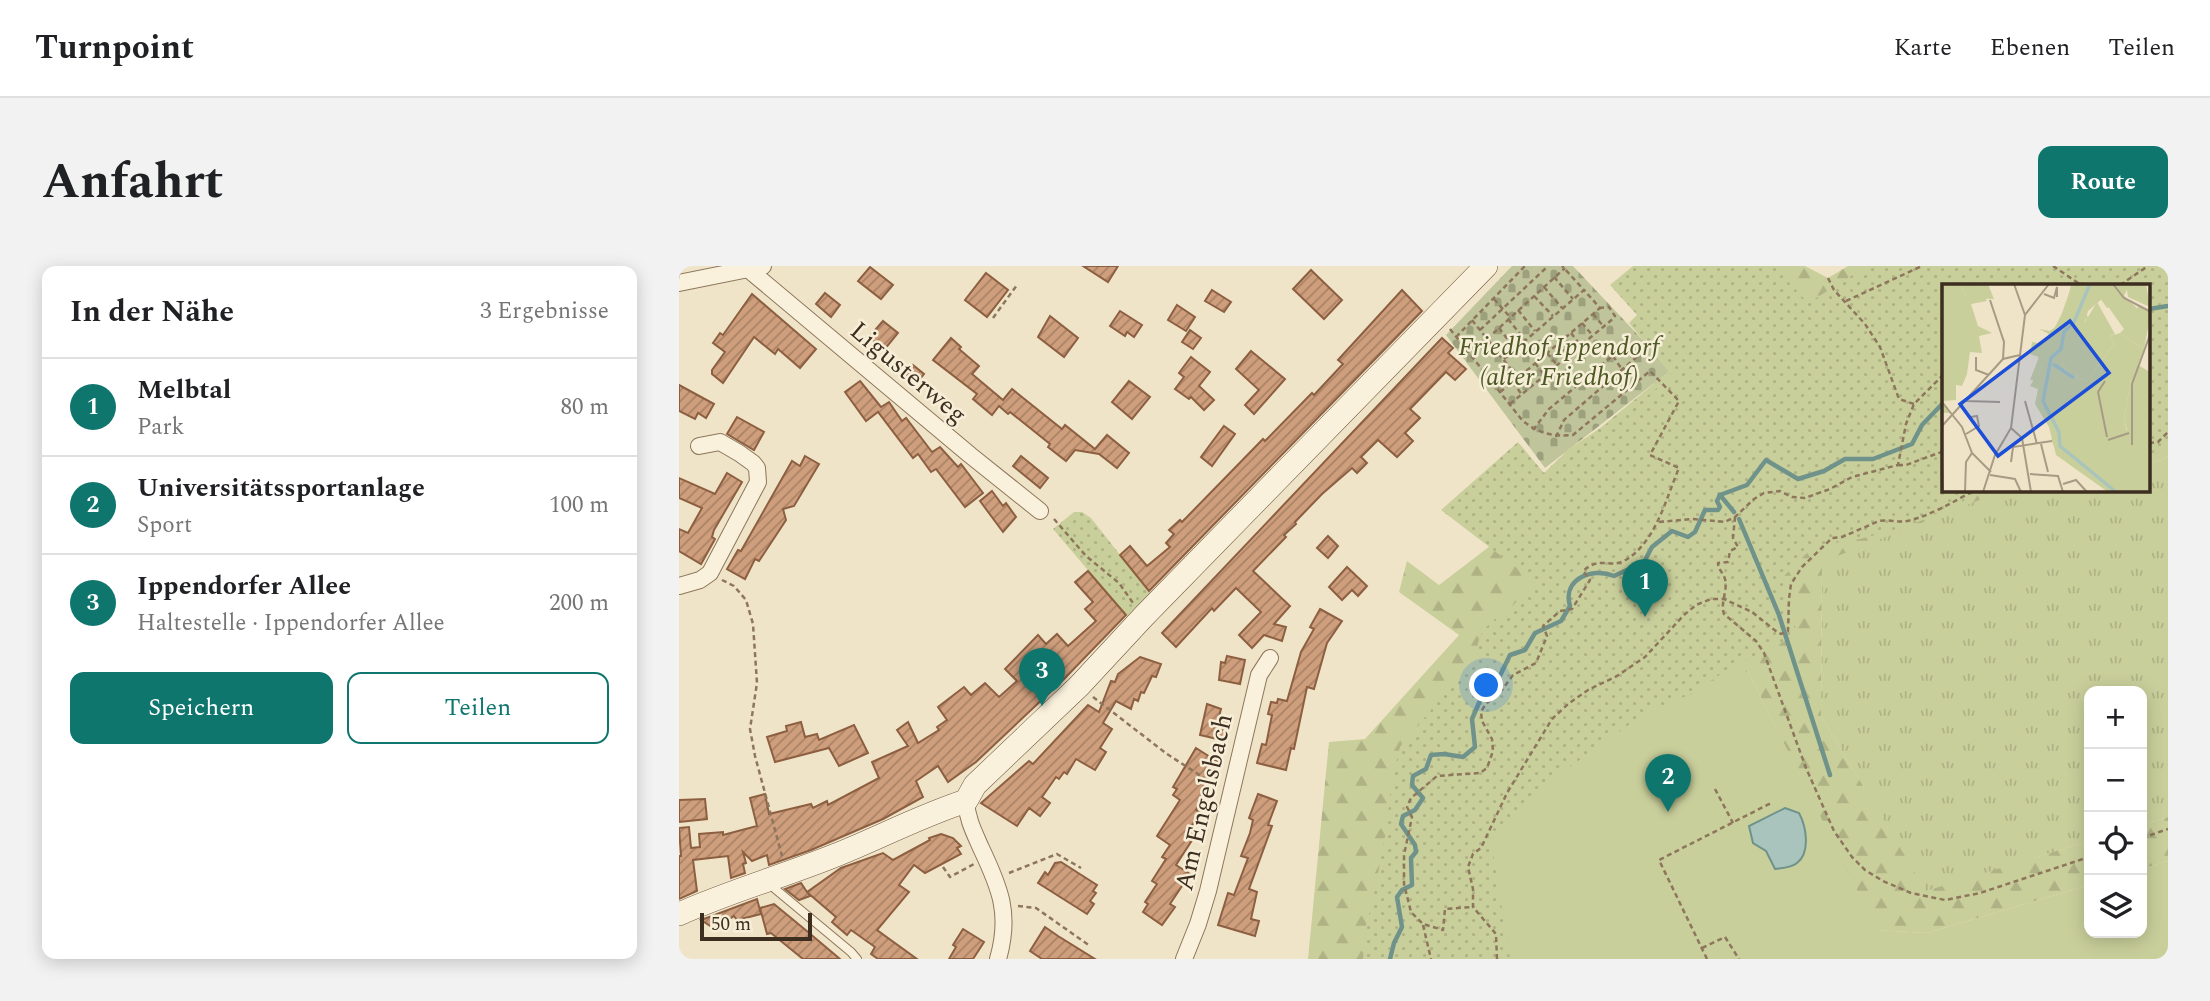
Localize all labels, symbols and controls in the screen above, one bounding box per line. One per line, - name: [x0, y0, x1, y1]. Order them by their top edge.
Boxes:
- text: Turnpoint: [35, 23, 194, 73]
- text: Karte: [1894, 30, 1952, 66]
- text: Ebenen: [1990, 30, 2070, 66]
- text: Teilen: [2108, 30, 2175, 66]
- text: Anfahrt: [42, 145, 223, 220]
- button: Route: [2038, 146, 2168, 218]
- inset map: [1942, 284, 2151, 492]
- text: In der Nähe: [70, 289, 234, 335]
- text: 3 Ergebnisse: [480, 294, 609, 329]
- street label: Ligusterweg: [841, 312, 976, 434]
- park label: Friedhof Ippendorf (alter Friedhof): [1458, 327, 1664, 397]
- text: Melbtal: [137, 370, 231, 410]
- text: 1: [87, 390, 99, 425]
- text: 80 m: [560, 390, 609, 425]
- text: Park: [137, 410, 184, 445]
- text: Universitätssportanlage: [137, 468, 425, 508]
- text: 2: [87, 488, 99, 523]
- text: 100 m: [549, 488, 609, 523]
- text: Sport: [137, 508, 192, 543]
- pin: 1: [1622, 559, 1668, 617]
- text: Ippendorfer Allee: [137, 566, 351, 606]
- text: 3: [87, 586, 99, 621]
- text: 200 m: [549, 586, 609, 621]
- text: Haltestelle · Ippendorfer Allee: [137, 606, 445, 641]
- pin: 3: [1019, 648, 1065, 706]
- your location: [1469, 668, 1503, 702]
- button: Speichern: [70, 672, 333, 744]
- button: Teilen: [347, 672, 609, 744]
- map controls: [2084, 686, 2147, 938]
- button: +: [2084, 686, 2147, 749]
- street label: Am Engelsbach: [1164, 710, 1244, 895]
- button: −: [2084, 749, 2147, 812]
- pin: 2: [1645, 754, 1691, 812]
- button: locate: [2084, 812, 2147, 875]
- button: layers: [2084, 875, 2147, 938]
- scale bar: [700, 910, 812, 942]
- text: 50 m: [711, 910, 751, 939]

